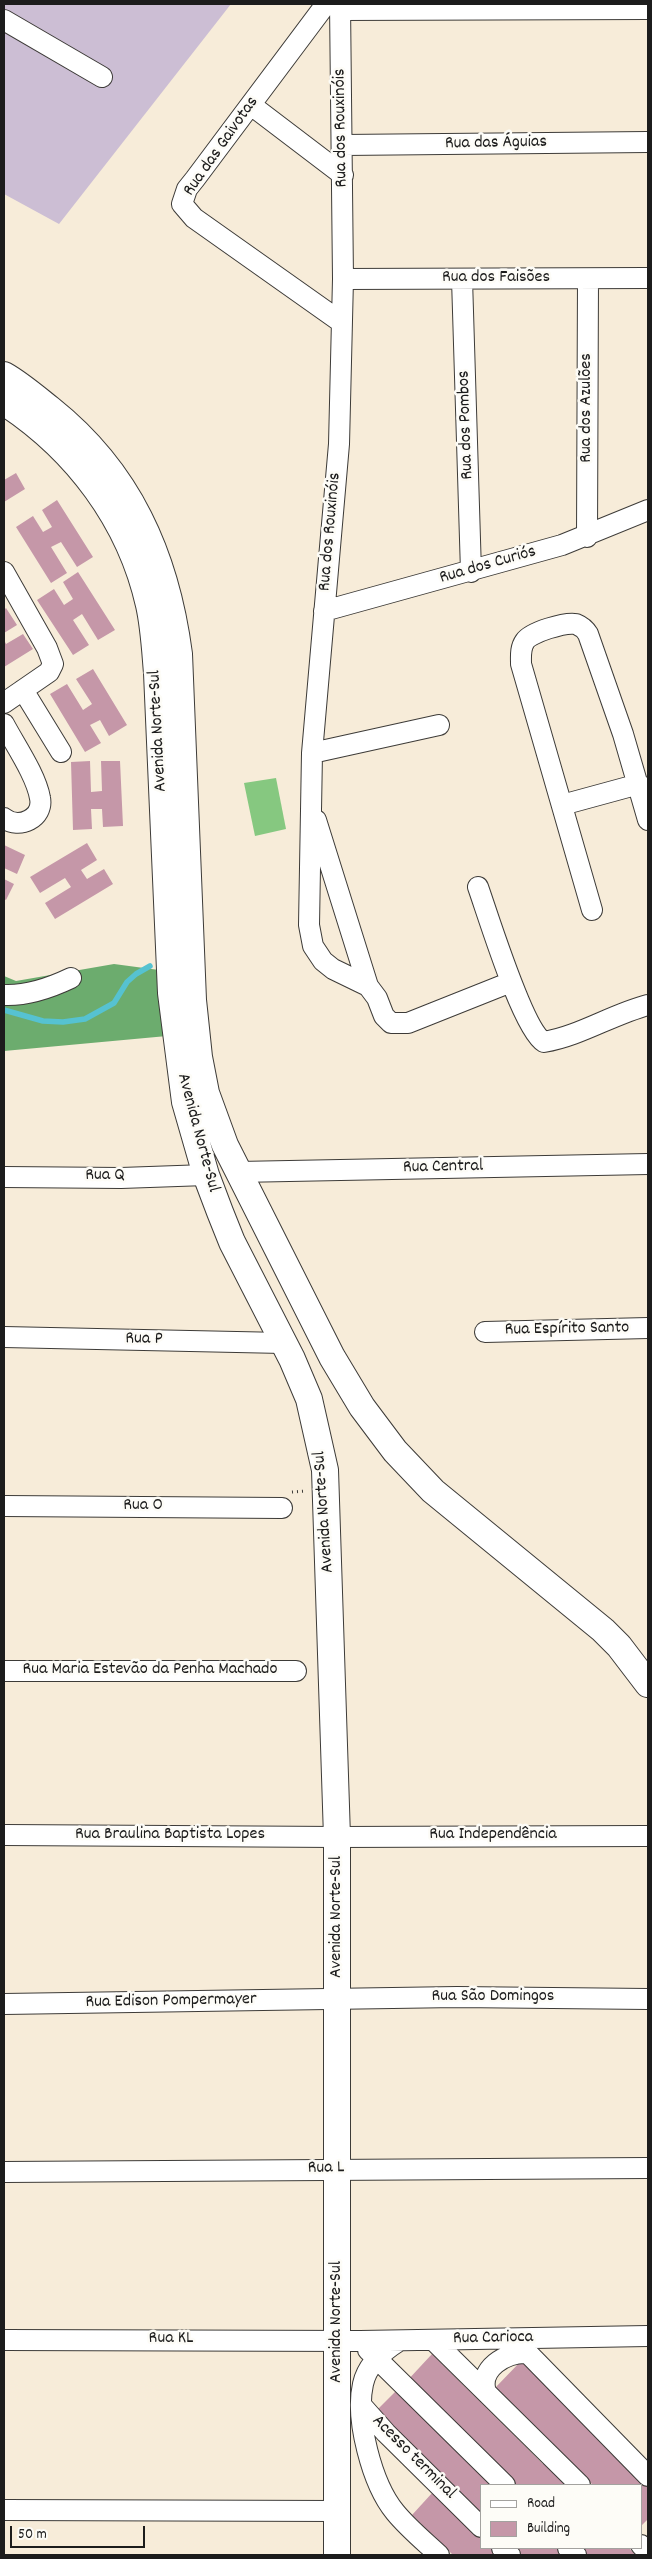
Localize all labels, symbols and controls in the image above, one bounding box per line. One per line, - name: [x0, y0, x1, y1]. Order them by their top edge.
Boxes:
- street label: Rua dos Rouxinóis: [330, 68, 354, 188]
- street label: Rua das Gaivotas: [180, 93, 264, 201]
- street label: Rua das Águias: [445, 132, 547, 156]
- street label: Rua dos Faisões: [442, 268, 550, 290]
- street label: Rua dos Azulões: [577, 353, 599, 463]
- street label: Rua dos Pombos: [454, 370, 480, 480]
- street label: Rua dos Rouxinóis: [315, 472, 347, 592]
- street label: Rua dos Curiós: [437, 542, 539, 590]
- street label: Avenida Norte-Sul: [145, 669, 173, 793]
- street label: Avenida Norte-Sul: [171, 1071, 223, 1195]
- street label: Rua Central: [403, 1157, 483, 1179]
- street label: Rua Q: [85, 1166, 125, 1188]
- street label: Rua Espírito Santo: [505, 1318, 629, 1342]
- street label: Rua P: [125, 1329, 163, 1351]
- street label: Avenida Norte-Sul: [310, 1450, 340, 1574]
- street label: Rua O: [123, 1496, 163, 1518]
- street label: Rua Maria Estevão da Penha Machado: [22, 1660, 278, 1682]
- street label: Rua Braulina Baptista Lopes: [75, 1825, 265, 1847]
- street label: Rua Independência: [429, 1825, 557, 1847]
- street label: Avenida Norte-Sul: [327, 1856, 349, 1978]
- street label: Rua São Domingos: [432, 1987, 554, 2009]
- street label: Rua Edison Pompermayer: [85, 1990, 257, 2014]
- street label: Rua L: [308, 2158, 344, 2180]
- street label: Avenida Norte-Sul: [327, 2261, 349, 2383]
- street label: Rua Carioca: [453, 2328, 533, 2350]
- street label: Rua KL: [149, 2329, 193, 2351]
- street label: Acesso terminal: [366, 2411, 460, 2505]
- legend: [480, 2484, 642, 2549]
- text: Road: [527, 2493, 555, 2515]
- scale bar: [12, 2516, 148, 2548]
- text: Building: [527, 2518, 570, 2540]
- text: 50 m: [18, 2524, 47, 2546]

